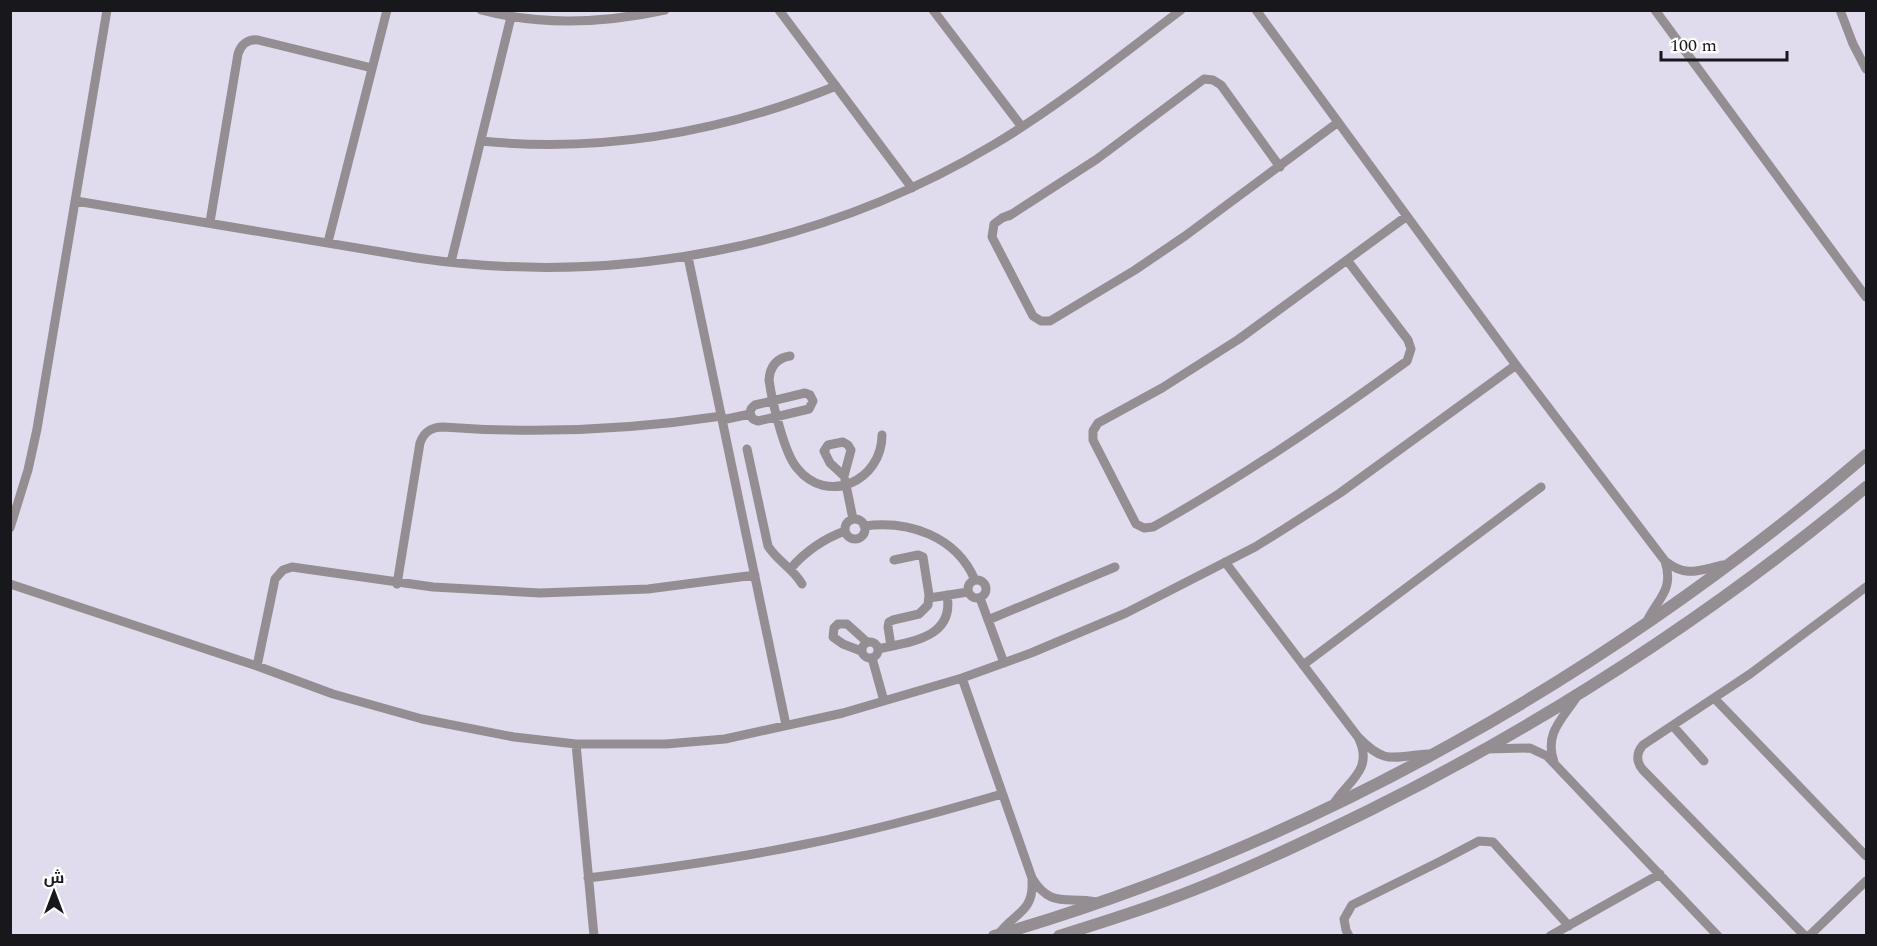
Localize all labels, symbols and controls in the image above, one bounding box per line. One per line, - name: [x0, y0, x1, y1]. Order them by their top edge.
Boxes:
- scale bar: [1661, 24, 1787, 62]
- text: 100 m: [1670, 32, 1717, 59]
- north arrow: [24, 862, 84, 922]
- text: ش: [44, 866, 64, 890]

